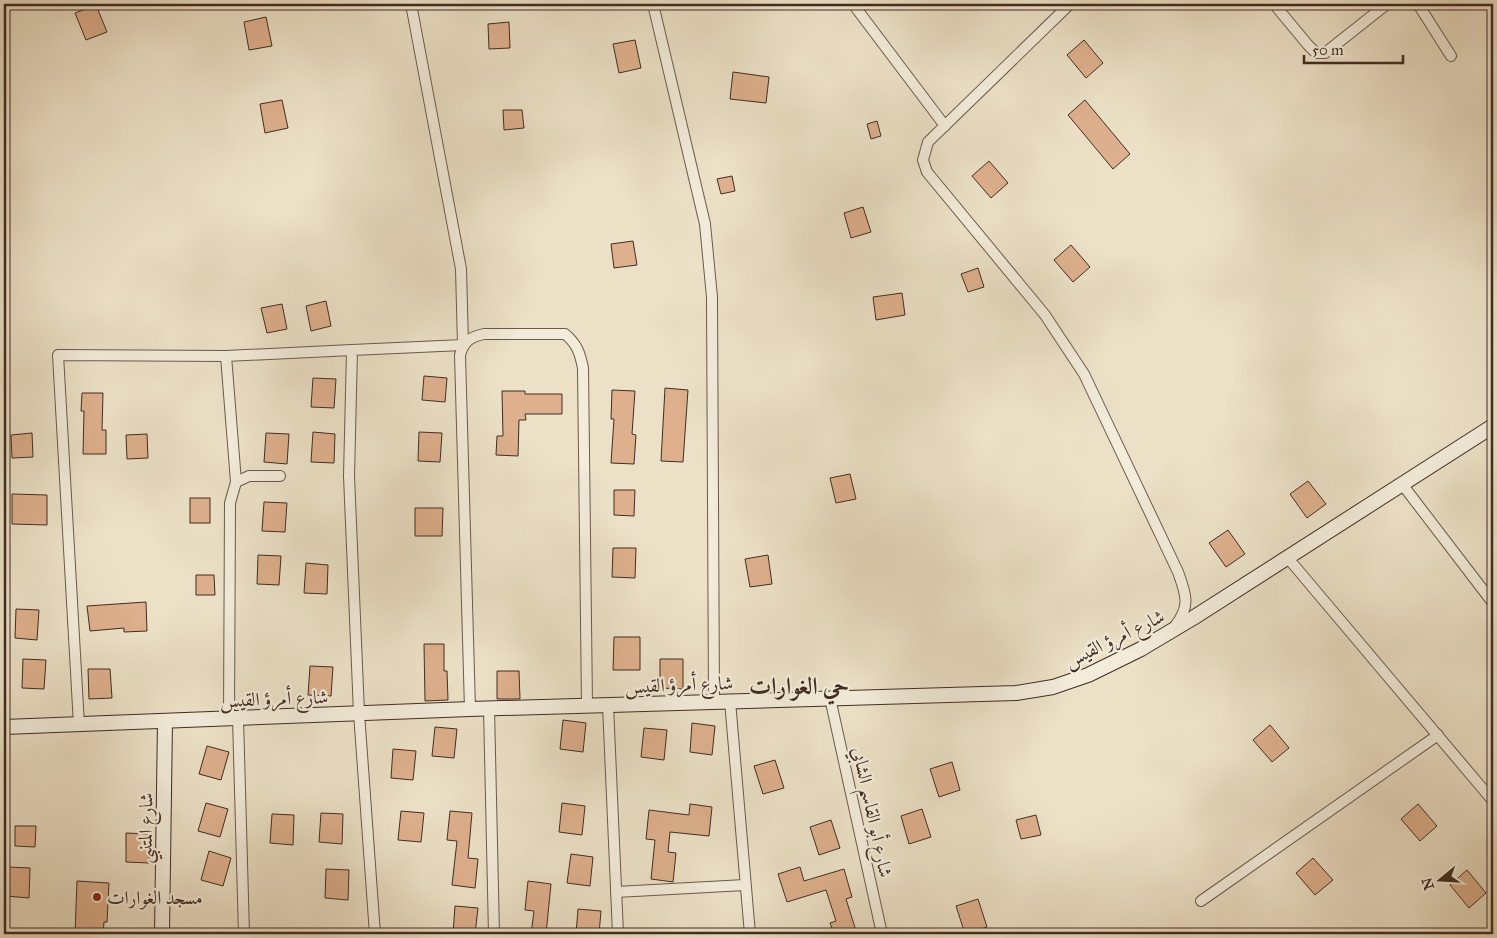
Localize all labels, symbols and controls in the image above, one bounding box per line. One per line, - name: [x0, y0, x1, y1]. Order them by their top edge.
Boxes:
- scale bar: [1304, 32, 1403, 64]
- text: 50 m: [1312, 41, 1344, 59]
- street label: شارع أمرؤ القيس: [1060, 603, 1170, 676]
- street label: شارع أمرؤ القيس: [624, 670, 734, 702]
- district label: حي الغوارات: [749, 671, 849, 705]
- street label: شارع أمرؤ القيس: [219, 684, 329, 716]
- street label: شارع أبو القاسم الشابي: [840, 745, 899, 881]
- street label: شارع المتنبي: [133, 792, 165, 864]
- north arrow: [1414, 856, 1464, 906]
- text: N: [1418, 875, 1438, 892]
- place label: مسجد الغوارات: [107, 886, 203, 910]
- marker: مسجد الغوارات: [91, 891, 103, 903]

